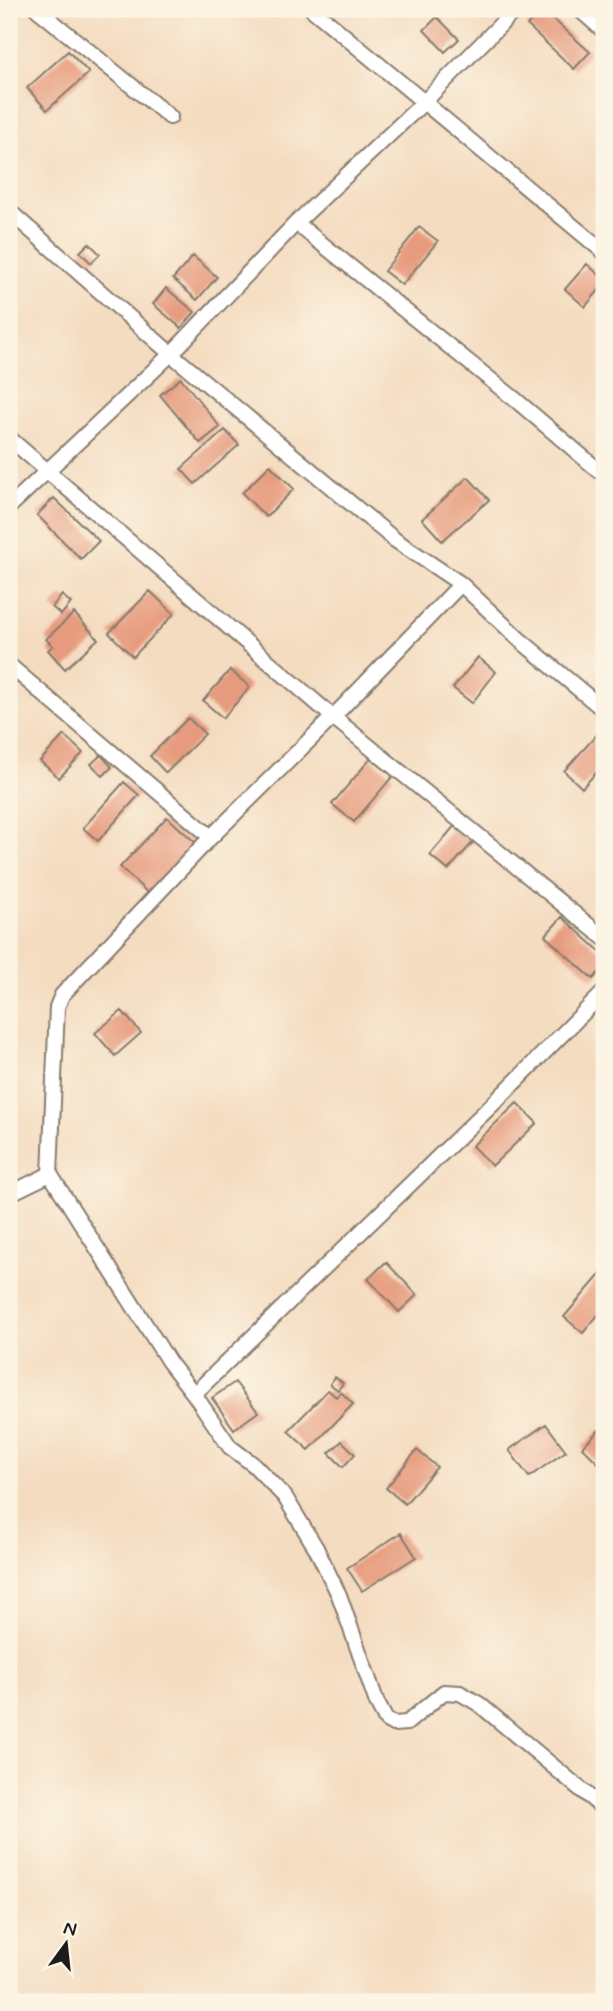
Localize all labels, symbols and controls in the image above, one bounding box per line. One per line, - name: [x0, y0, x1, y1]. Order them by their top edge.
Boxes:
- north arrow: [32, 1910, 102, 1980]
- text: N: [61, 1915, 79, 1943]

